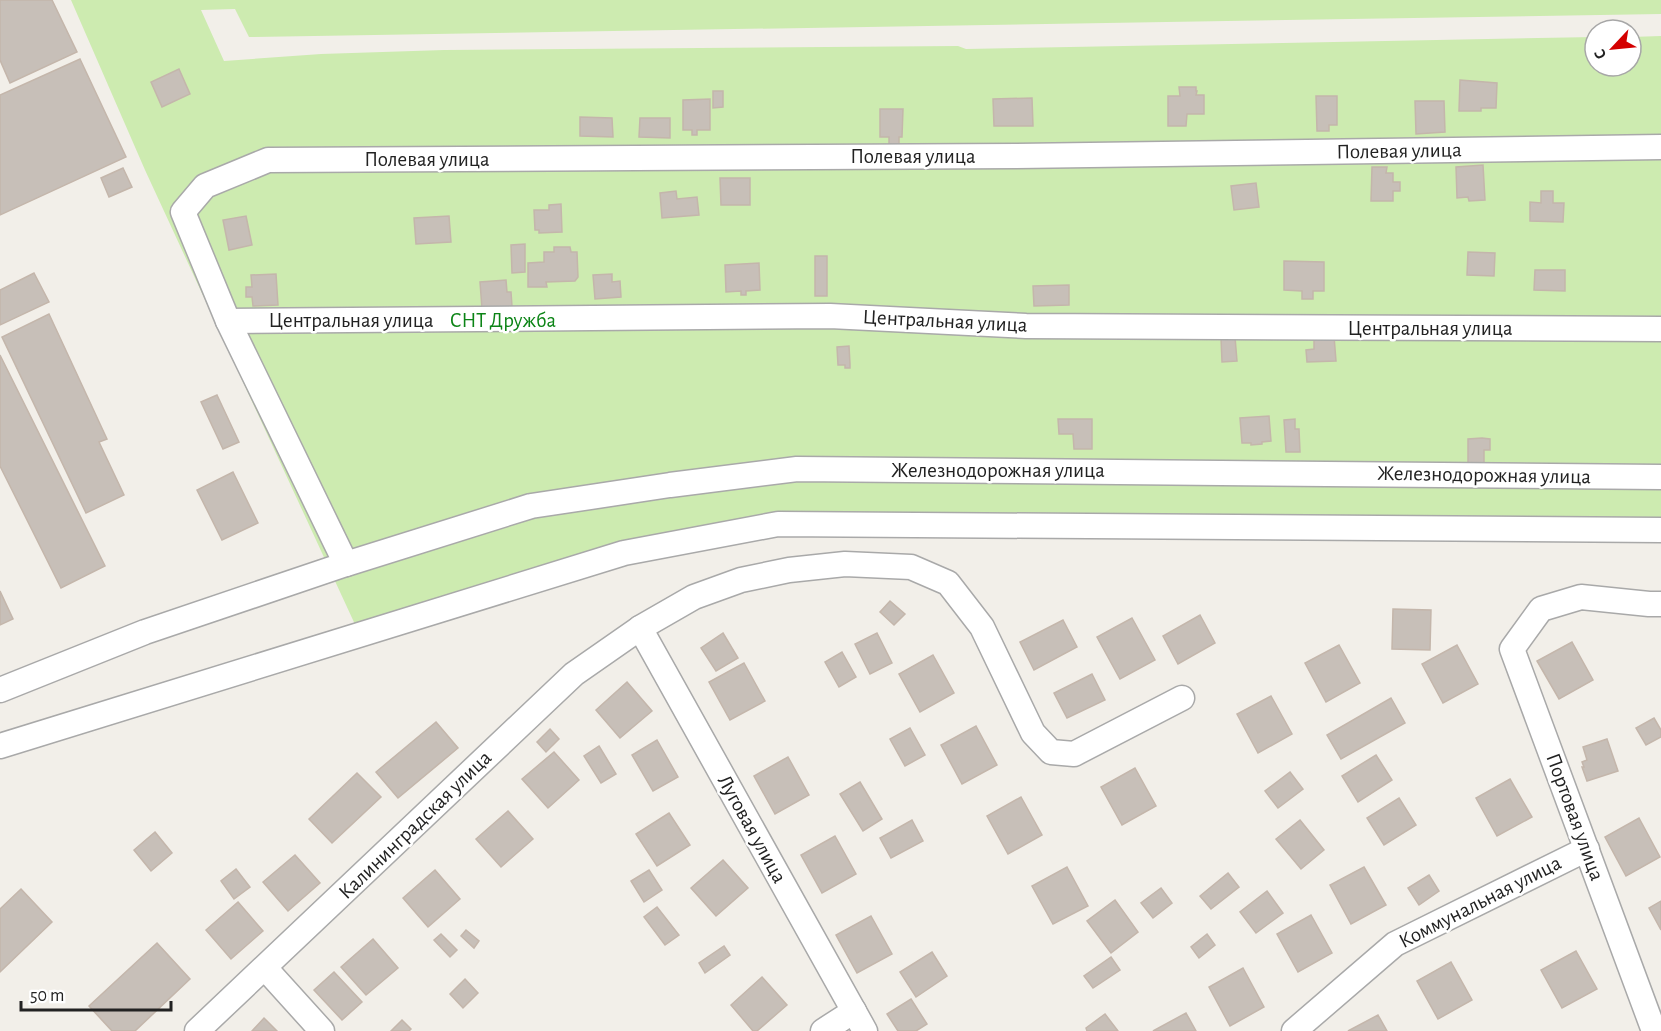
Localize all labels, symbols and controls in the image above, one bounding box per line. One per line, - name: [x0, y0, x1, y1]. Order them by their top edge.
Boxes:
- north arrow: [1583, 18, 1643, 78]
- text: С: [1591, 47, 1610, 62]
- street label: Полевая улица: [1336, 139, 1462, 163]
- street label: Полевая улица: [850, 146, 976, 167]
- street label: Полевая улица: [364, 149, 490, 170]
- street label: Центральная улица: [862, 306, 1028, 336]
- street label: Центральная улица: [268, 310, 434, 331]
- park label: СНТ Дружба: [450, 310, 557, 331]
- street label: Центральная улица: [1347, 318, 1513, 339]
- street label: Железнодорожная улица: [891, 460, 1105, 481]
- street label: Железнодорожная улица: [1377, 463, 1592, 487]
- street label: Калининградская улица: [335, 747, 496, 903]
- street label: Портовая улица: [1542, 751, 1608, 884]
- street label: Луговая улица: [714, 771, 790, 887]
- street label: Коммунальная улица: [1395, 852, 1565, 952]
- scale bar: [21, 974, 171, 1012]
- text: 50 m: [30, 987, 64, 1005]

